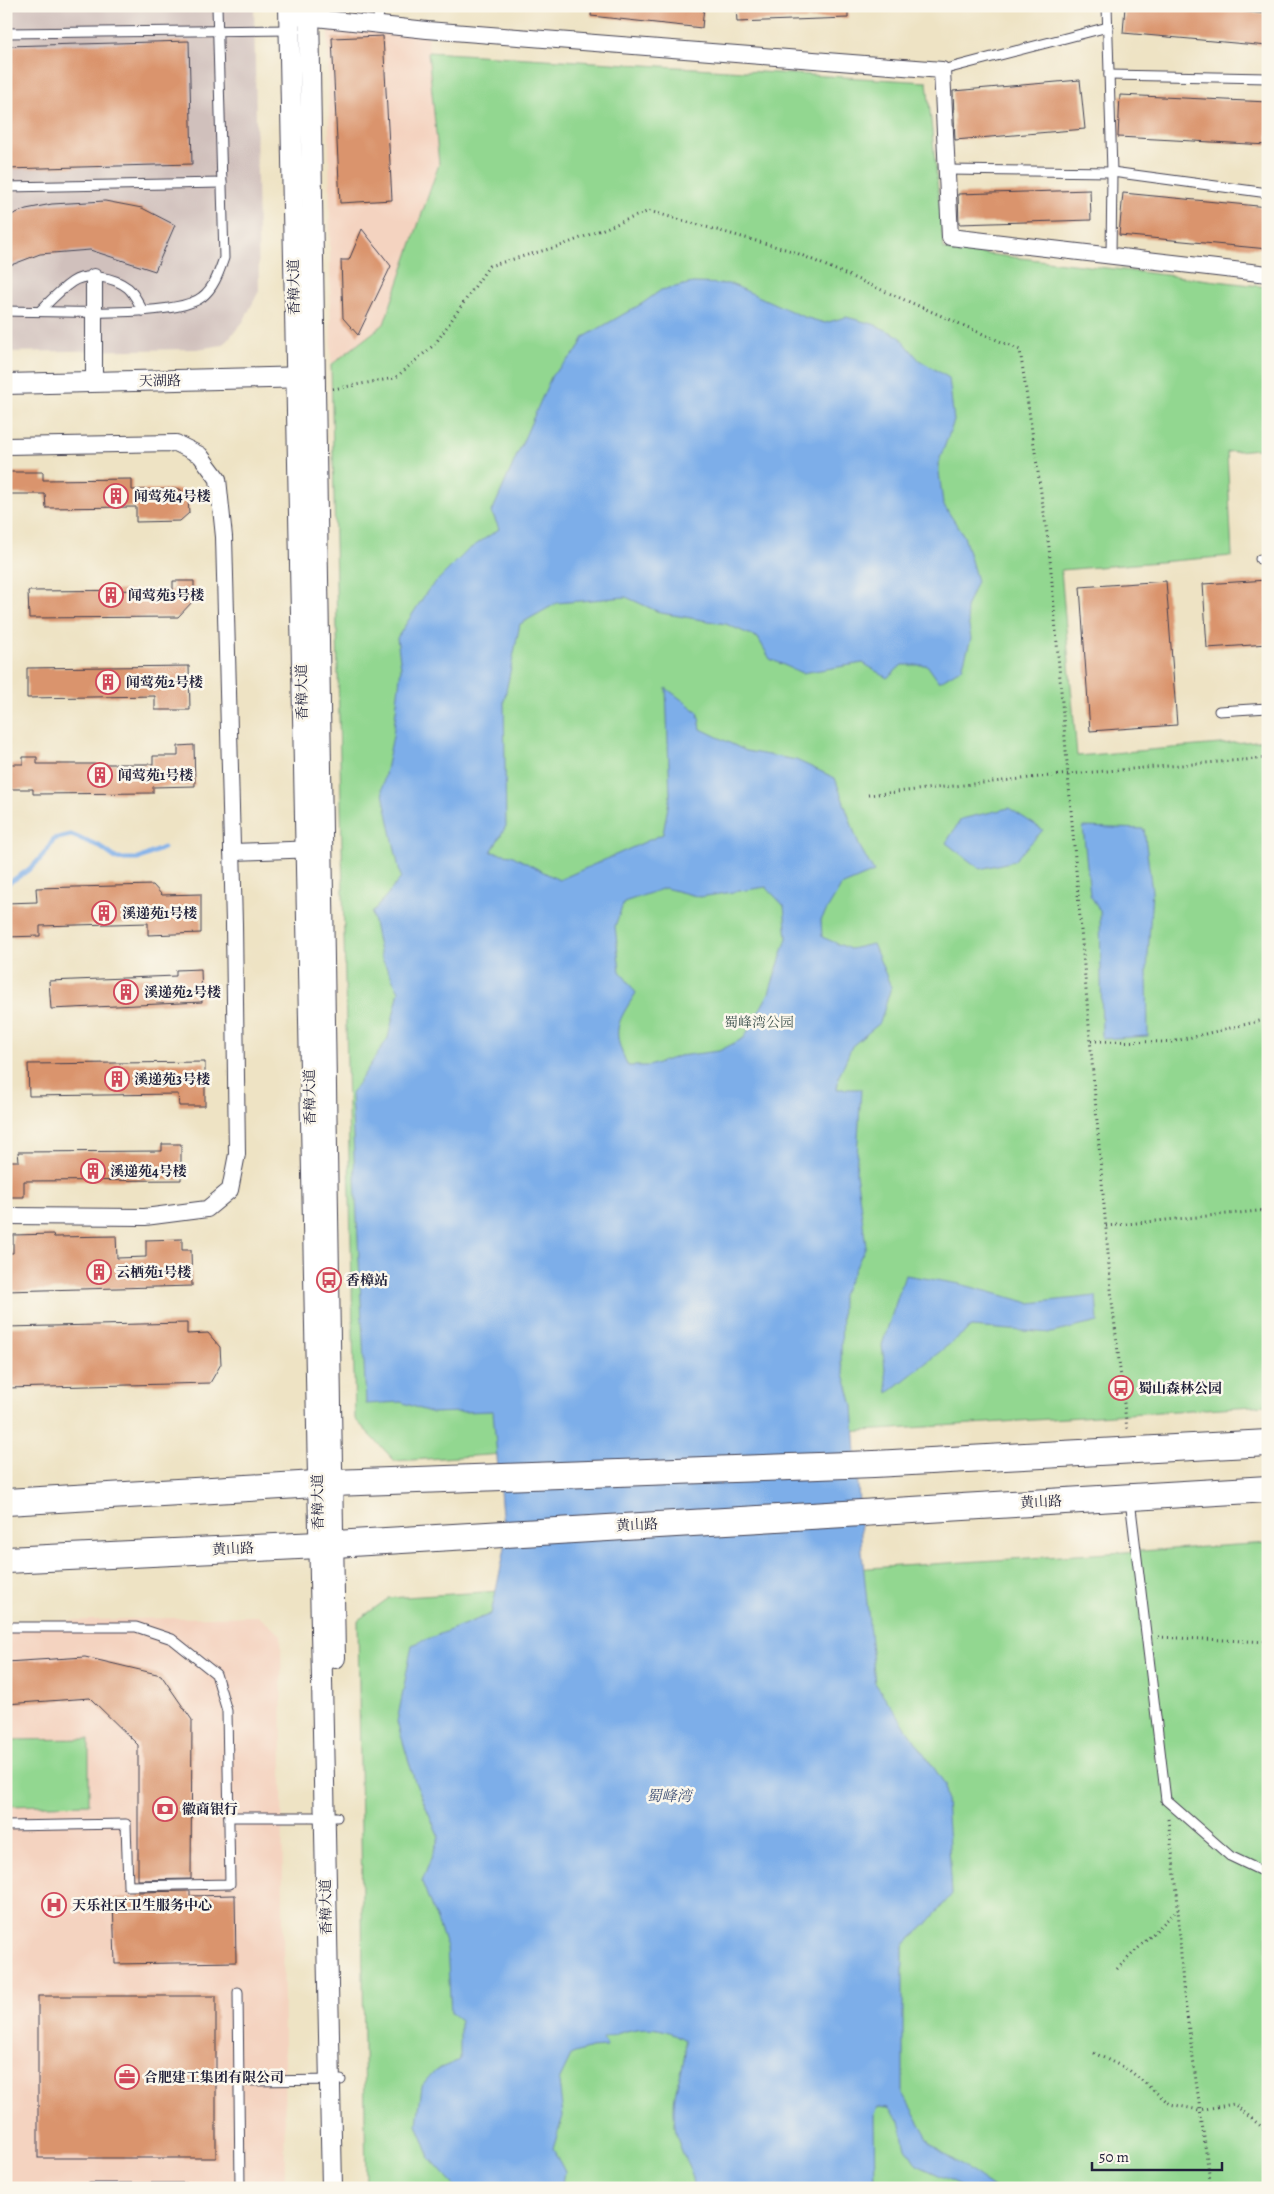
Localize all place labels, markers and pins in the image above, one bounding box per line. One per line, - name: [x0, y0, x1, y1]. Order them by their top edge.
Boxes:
- building icon: 闻莺苑4号楼: [103, 483, 129, 509]
- place label: 闻莺苑4号楼: [134, 487, 211, 506]
- building icon: 闻莺苑3号楼: [98, 582, 124, 608]
- place label: 闻莺苑3号楼: [128, 586, 204, 605]
- building icon: 闻莺苑2号楼: [95, 669, 121, 695]
- place label: 闻莺苑2号楼: [126, 673, 203, 692]
- building icon: 闻莺苑1号楼: [87, 762, 113, 788]
- place label: 闻莺苑1号楼: [118, 766, 193, 785]
- building icon: 溪递苑1号楼: [91, 900, 117, 926]
- place label: 溪递苑1号楼: [122, 904, 197, 923]
- building icon: 溪递苑2号楼: [113, 979, 139, 1005]
- place label: 溪递苑2号楼: [144, 983, 221, 1002]
- building icon: 溪递苑3号楼: [104, 1066, 130, 1092]
- place label: 溪递苑3号楼: [134, 1070, 210, 1089]
- building icon: 溪递苑4号楼: [80, 1158, 106, 1184]
- place label: 溪递苑4号楼: [110, 1162, 187, 1181]
- building icon: 云栖苑1号楼: [86, 1259, 112, 1285]
- place label: 云栖苑1号楼: [116, 1263, 191, 1282]
- bus stop icon: 香樟站: [316, 1267, 342, 1293]
- place label: 香樟站: [346, 1271, 388, 1290]
- bus stop icon: 蜀山森林公园: [1108, 1375, 1134, 1401]
- place label: 蜀山森林公园: [1138, 1379, 1222, 1398]
- bank icon: 徽商银行: [152, 1796, 178, 1822]
- place label: 徽商银行: [182, 1800, 238, 1819]
- hospital icon: 天乐社区卫生服务中心: [41, 1892, 67, 1918]
- place label: 天乐社区卫生服务中心: [72, 1896, 212, 1915]
- office icon: 合肥建工集团有限公司: [114, 2064, 140, 2090]
- place label: 合肥建工集团有限公司: [144, 2068, 284, 2087]

